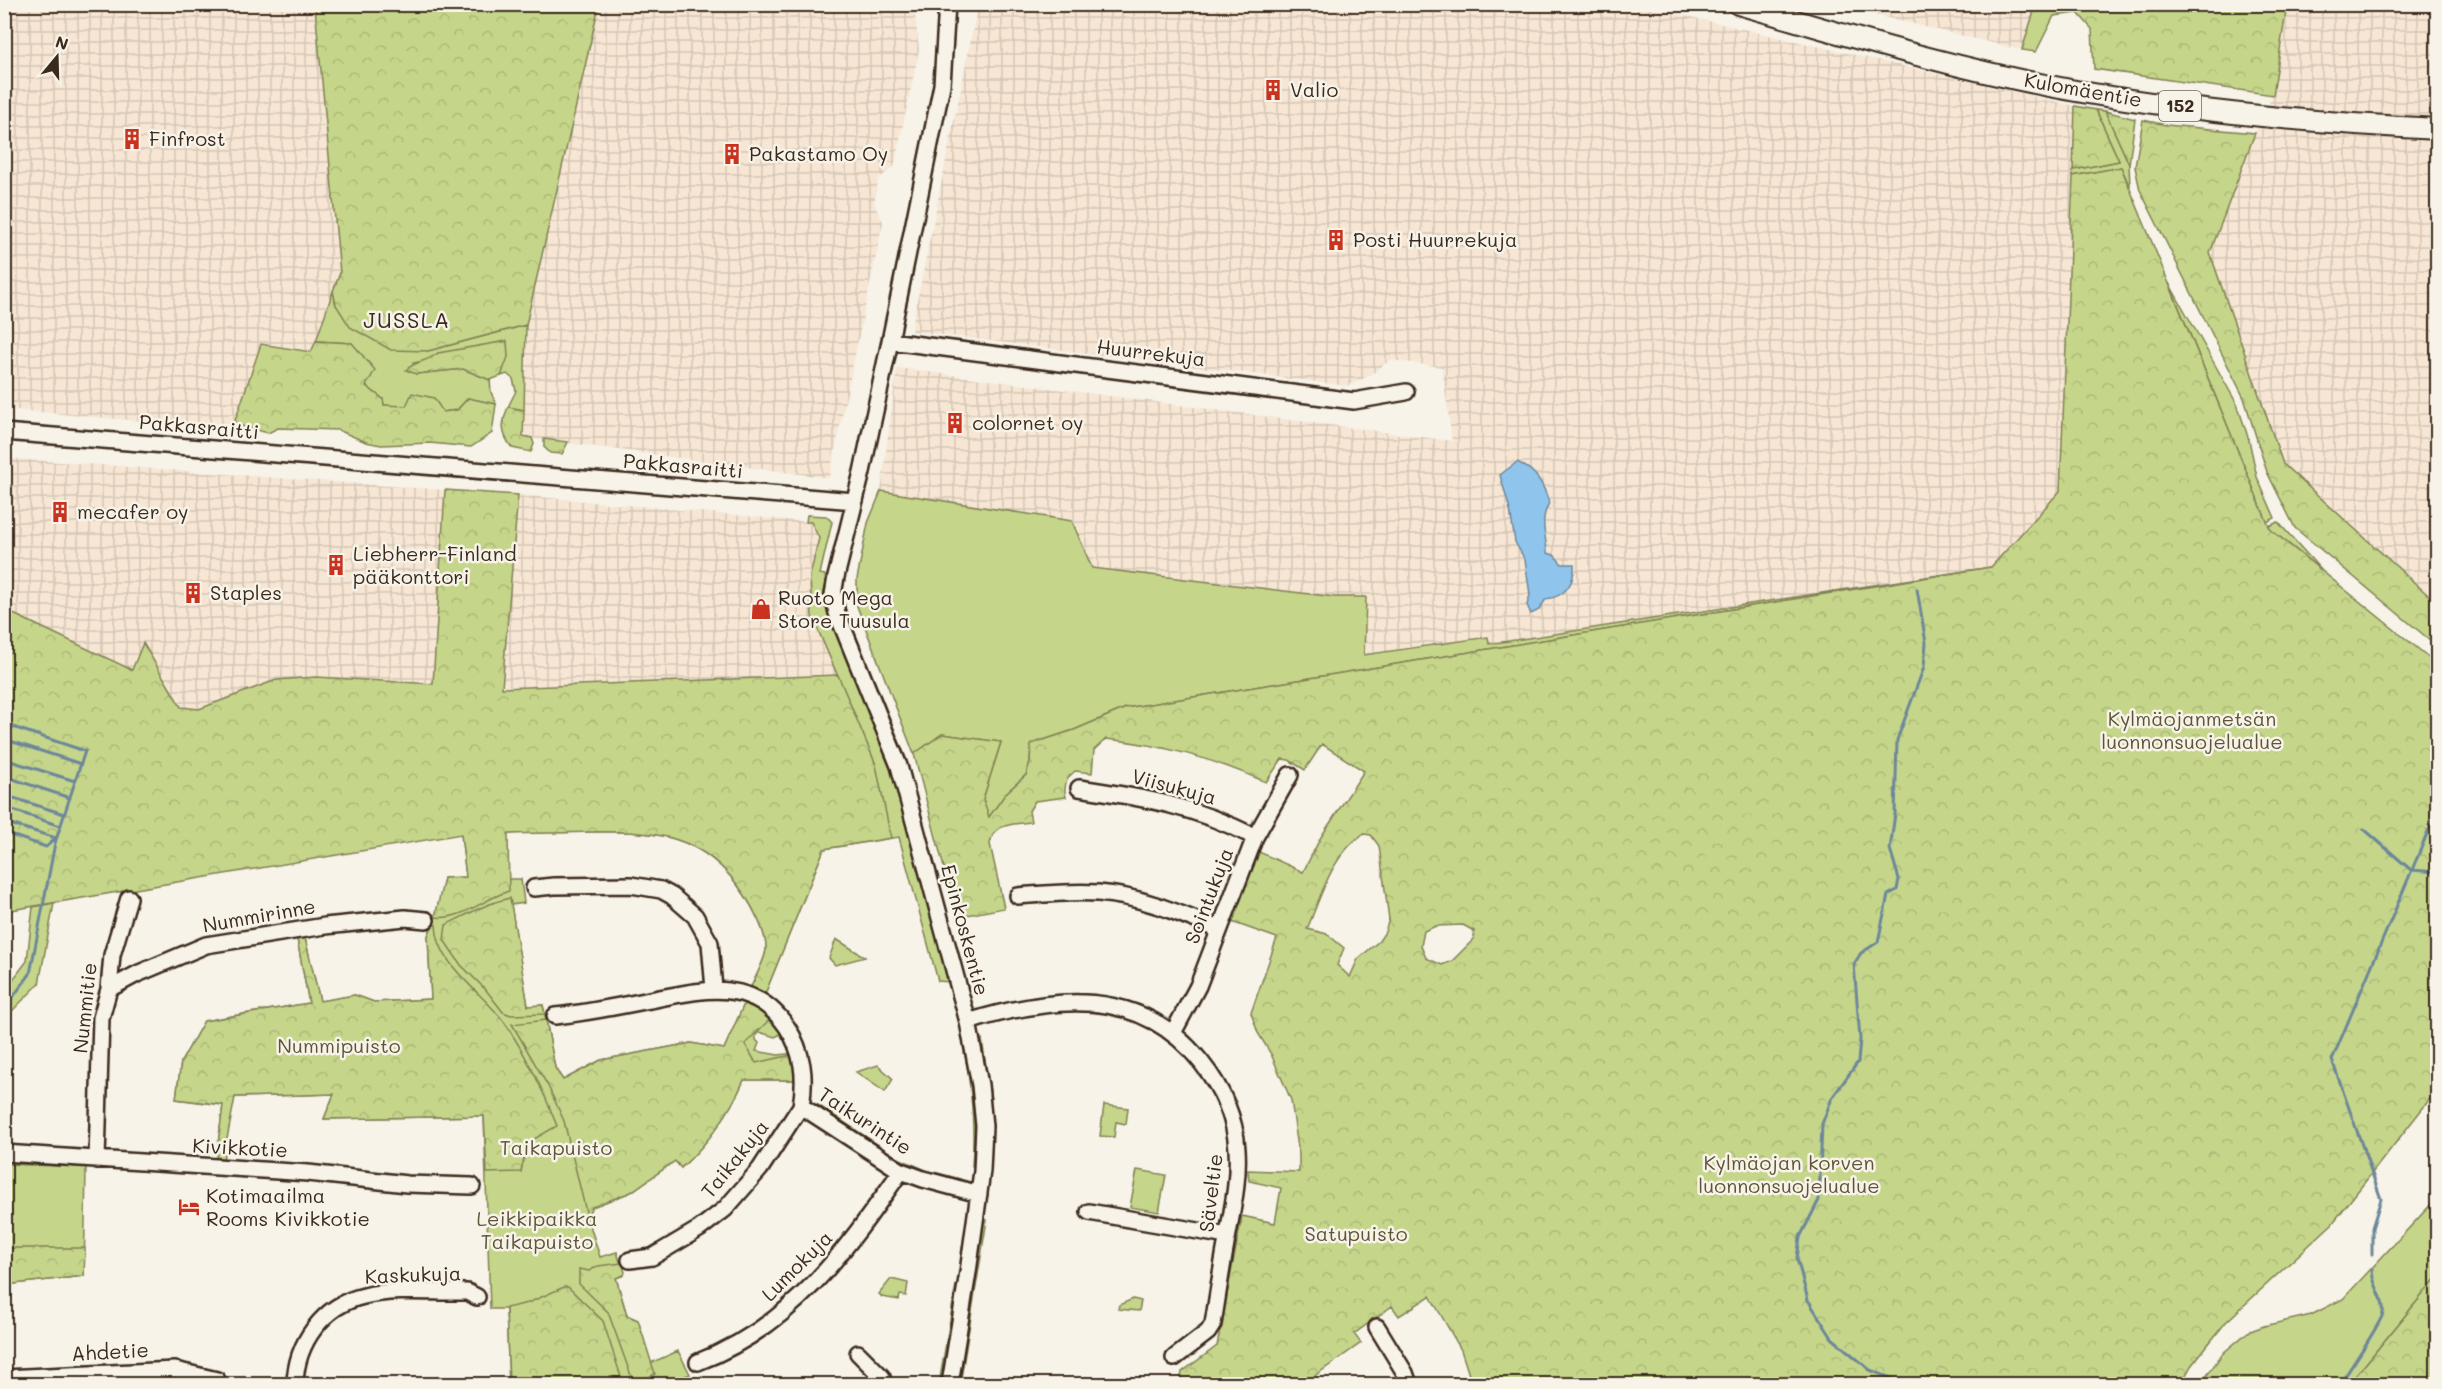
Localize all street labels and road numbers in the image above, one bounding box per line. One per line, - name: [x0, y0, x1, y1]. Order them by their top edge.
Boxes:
- street label: Kulomäentie: [2022, 66, 2144, 112]
- road number: 152: [2159, 91, 2201, 121]
- street label: Huurrekuja: [1095, 332, 1207, 372]
- street label: Pakkasraitti: [138, 408, 260, 444]
- street label: Pakkasraitti: [622, 447, 744, 483]
- street label: Viisukuja: [1129, 762, 1219, 810]
- street label: Sointukuja: [1178, 844, 1238, 947]
- street label: Epinkoskentie: [936, 861, 996, 998]
- street label: Nummirinne: [200, 892, 317, 938]
- street label: Nummitie: [66, 961, 102, 1055]
- street label: Taikurintie: [814, 1080, 917, 1160]
- street label: Taikakuja: [695, 1114, 774, 1203]
- street label: Kivikkotie: [192, 1132, 288, 1162]
- street label: Säveltie: [1192, 1152, 1228, 1234]
- street label: Lumokuja: [755, 1224, 837, 1306]
- street label: Kaskukuja: [364, 1259, 462, 1289]
- street label: Ahdetie: [71, 1336, 149, 1366]

